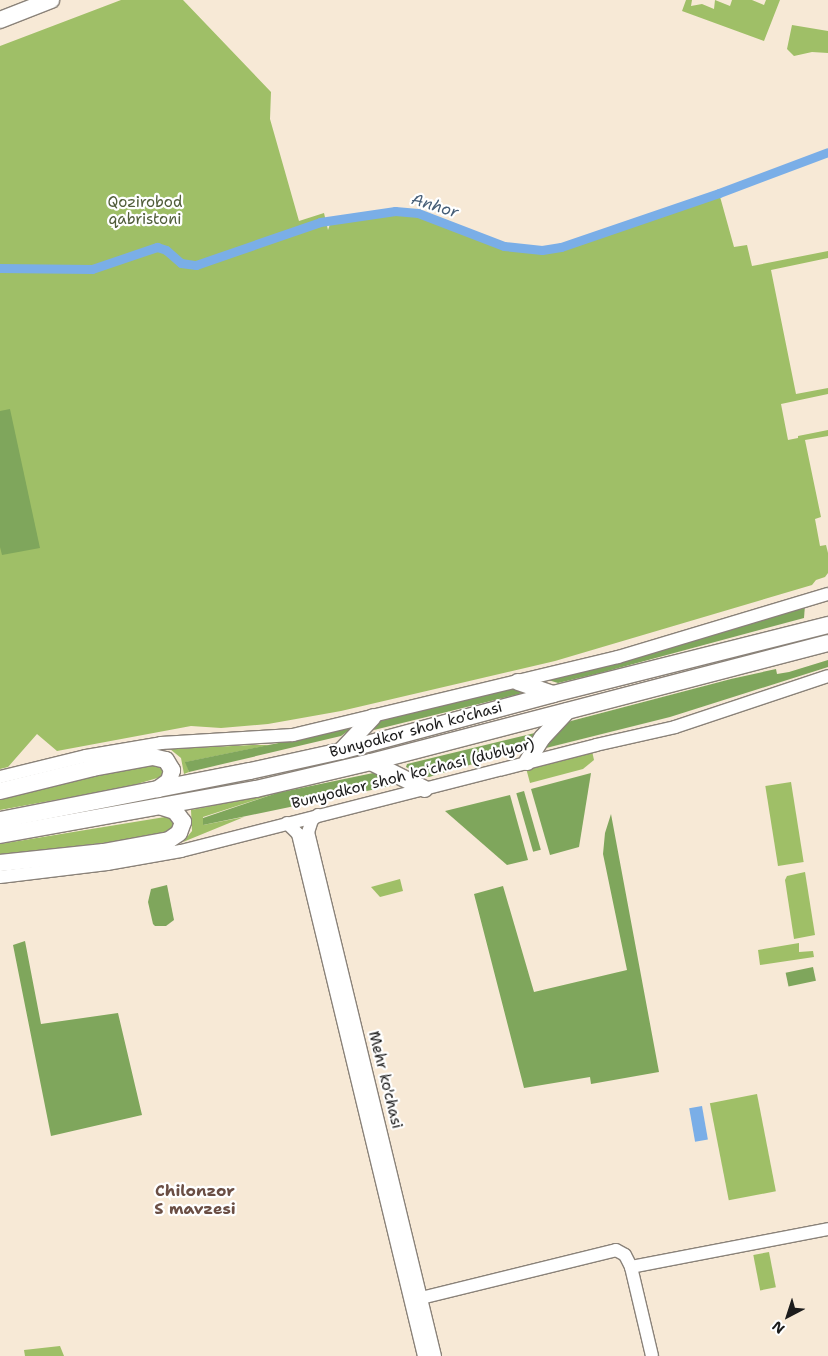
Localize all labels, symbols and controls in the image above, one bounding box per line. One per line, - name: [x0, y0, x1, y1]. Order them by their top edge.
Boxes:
- water label: Anhor: [409, 190, 461, 222]
- park label: Qozirobod qabristoni: [108, 193, 182, 228]
- street label: Bunyodkor shoh ko'chasi: [328, 698, 504, 762]
- street label: Bunyodkor shoh koʻchasi (dublyor): [290, 735, 536, 813]
- street label: Mehr ko'chasi: [364, 1029, 406, 1131]
- district label: Chilonzor S mavzesi: [154, 1181, 236, 1219]
- north arrow: [763, 1291, 813, 1341]
- text: N: [768, 1317, 788, 1338]

